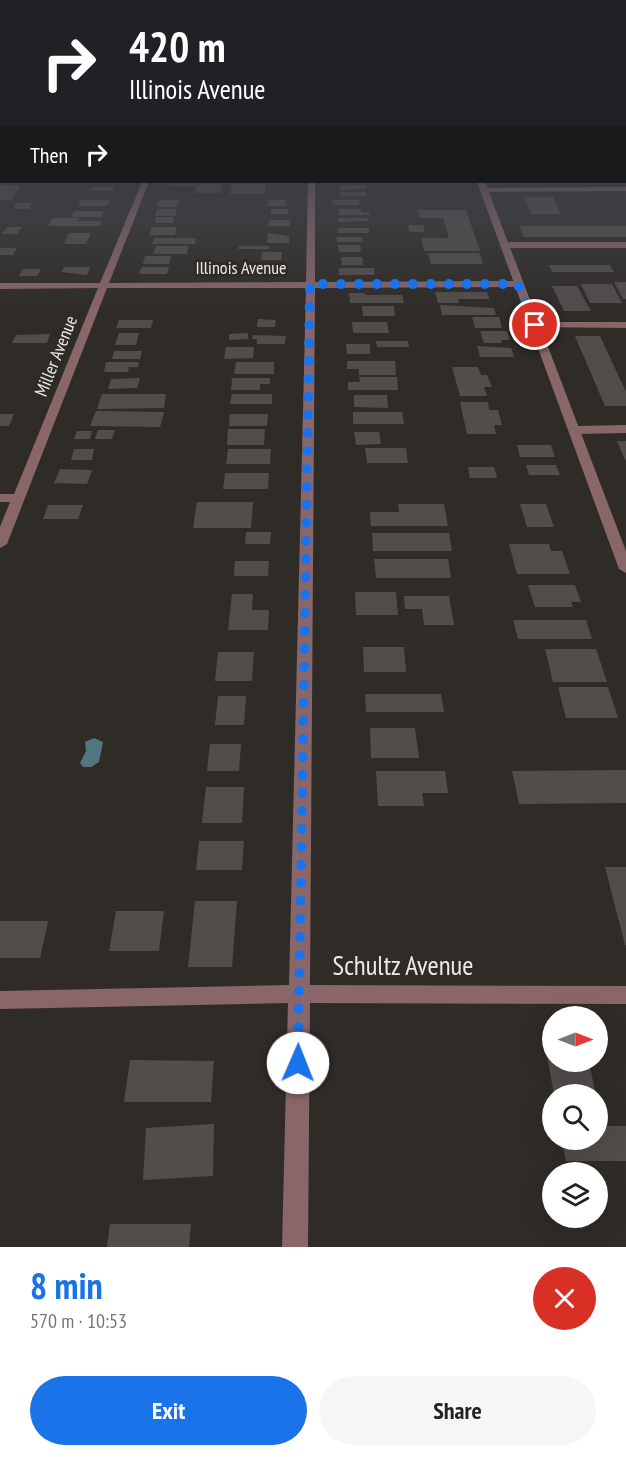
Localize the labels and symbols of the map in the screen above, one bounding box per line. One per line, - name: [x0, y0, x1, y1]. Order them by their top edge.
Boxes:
- street label: Illinois Avenue: [195, 256, 287, 279]
- pin: [509, 299, 560, 350]
- street label: Miller Avenue: [29, 312, 82, 400]
- street label: Schultz Avenue: [333, 948, 473, 982]
- north arrow: [542, 1006, 608, 1072]
- position arrow: [266, 1031, 330, 1095]

